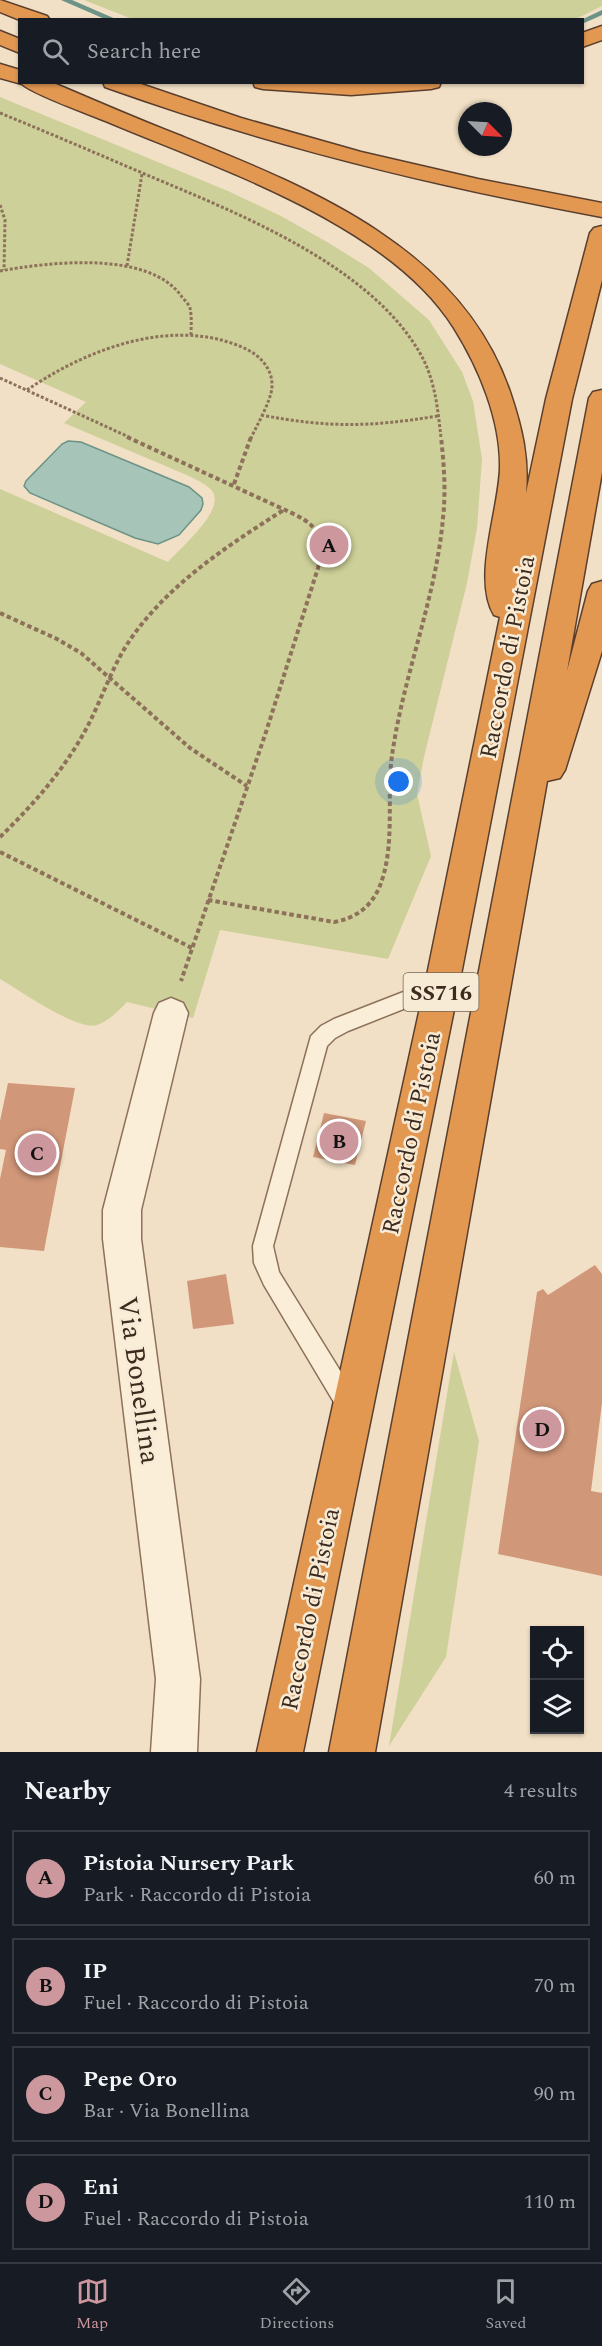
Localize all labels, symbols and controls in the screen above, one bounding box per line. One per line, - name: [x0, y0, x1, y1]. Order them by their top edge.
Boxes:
- search box: [18, 18, 584, 84]
- icon: search: [39, 35, 72, 68]
- text: Search here: [87, 35, 201, 68]
- north arrow: [458, 102, 512, 156]
- pin: A: [310, 522, 348, 568]
- street label: Raccordo di Pistoia: [471, 552, 545, 762]
- your location: [384, 767, 413, 796]
- road number: SS716: [404, 973, 478, 1011]
- street label: Raccordo di Pistoia: [373, 1028, 451, 1238]
- pin: B: [320, 1118, 358, 1164]
- pin: C: [18, 1130, 57, 1176]
- street label: Via Bonellina: [105, 1294, 172, 1467]
- pin: D: [522, 1406, 562, 1452]
- street label: Raccordo di Pistoia: [272, 1504, 350, 1714]
- map controls: [530, 1626, 584, 1734]
- button: locate: [530, 1626, 584, 1680]
- button: layers: [530, 1680, 584, 1734]
- text: Nearby: [24, 1771, 110, 1811]
- text: 4 results: [504, 1776, 578, 1806]
- text: Pistoia Nursery Park: [83, 1847, 295, 1880]
- text: A: [38, 1863, 53, 1893]
- text: 60 m: [534, 1863, 576, 1893]
- text: Park · Raccordo di Pistoia: [83, 1880, 311, 1910]
- text: IP: [83, 1955, 107, 1988]
- text: B: [38, 1971, 53, 2001]
- text: 70 m: [534, 1971, 576, 2001]
- text: Fuel · Raccordo di Pistoia: [83, 1988, 309, 2018]
- text: Pepe Oro: [83, 2063, 177, 2096]
- text: C: [38, 2079, 53, 2109]
- text: 90 m: [534, 2079, 576, 2109]
- text: Bar · Via Bonellina: [83, 2096, 250, 2126]
- text: Eni: [83, 2171, 119, 2204]
- text: D: [37, 2187, 54, 2217]
- text: 110 m: [524, 2187, 576, 2217]
- text: Fuel · Raccordo di Pistoia: [83, 2204, 309, 2234]
- tab: Map: [76, 2275, 109, 2335]
- tab: Directions: [260, 2275, 334, 2335]
- tab: Saved: [485, 2275, 526, 2335]

